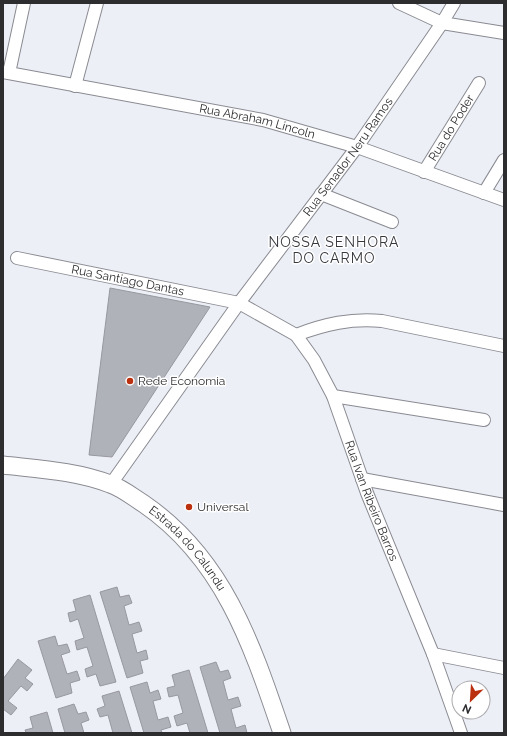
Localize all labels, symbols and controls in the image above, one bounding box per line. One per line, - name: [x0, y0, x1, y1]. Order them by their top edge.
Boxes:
- street label: Rua do Poder: [426, 91, 478, 164]
- street label: Rua Senador Neru Ramos: [300, 95, 396, 219]
- street label: Rua Abraham Lincoln: [198, 101, 317, 142]
- district label: NOSSA SENHORA DO CARMO: [269, 234, 399, 266]
- street label: Rua Santiago Dantas: [70, 262, 185, 299]
- place label: Rede Economia: [138, 374, 225, 388]
- marker: Rede Economia: [125, 376, 135, 386]
- street label: Rua Ivan Ribeiro Barros: [342, 439, 401, 563]
- place label: Universal: [197, 500, 249, 514]
- marker: Universal: [184, 502, 194, 512]
- street label: Estrada do Calundu: [146, 503, 229, 593]
- north arrow: [451, 680, 491, 720]
- text: N: [460, 701, 474, 716]

